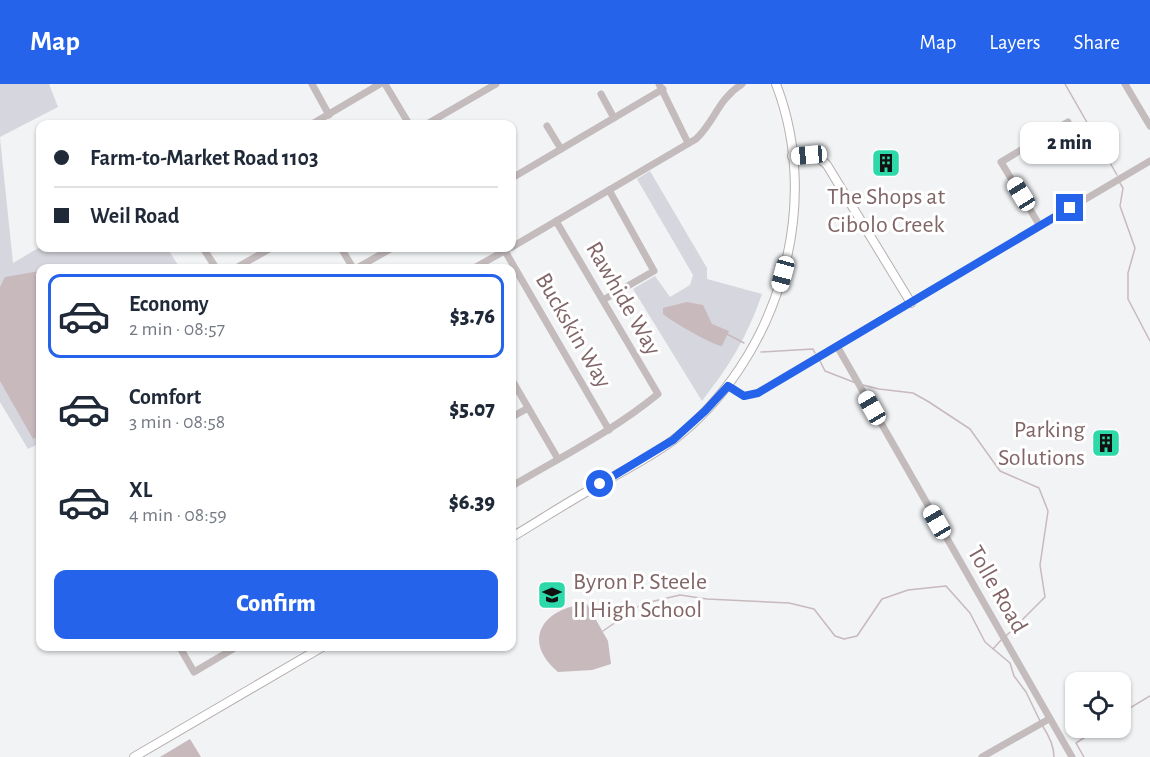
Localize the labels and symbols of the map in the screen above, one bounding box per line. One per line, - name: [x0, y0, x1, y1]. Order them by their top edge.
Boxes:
- callout: 2 min: [1020, 121, 1120, 163]
- car: [790, 144, 828, 166]
- building icon: The Shops at Cibolo Creek: [870, 147, 902, 179]
- car: [1004, 174, 1038, 214]
- place label: The Shops at Cibolo Creek: [827, 185, 945, 237]
- route end: [1056, 194, 1083, 221]
- street label: Rawhide Way: [581, 238, 665, 359]
- car: [770, 254, 796, 294]
- street label: Buckskin Way: [531, 269, 616, 392]
- car: [855, 388, 889, 428]
- place label: Parking Solutions: [998, 418, 1085, 470]
- building icon: Parking Solutions: [1090, 427, 1122, 459]
- route start: [586, 470, 613, 497]
- car: [920, 502, 954, 542]
- street label: Tolle Road: [963, 542, 1032, 637]
- place label: Byron P. Steele II High School: [573, 570, 707, 622]
- school or university icon: Byron P. Steele II High School: [536, 579, 568, 611]

